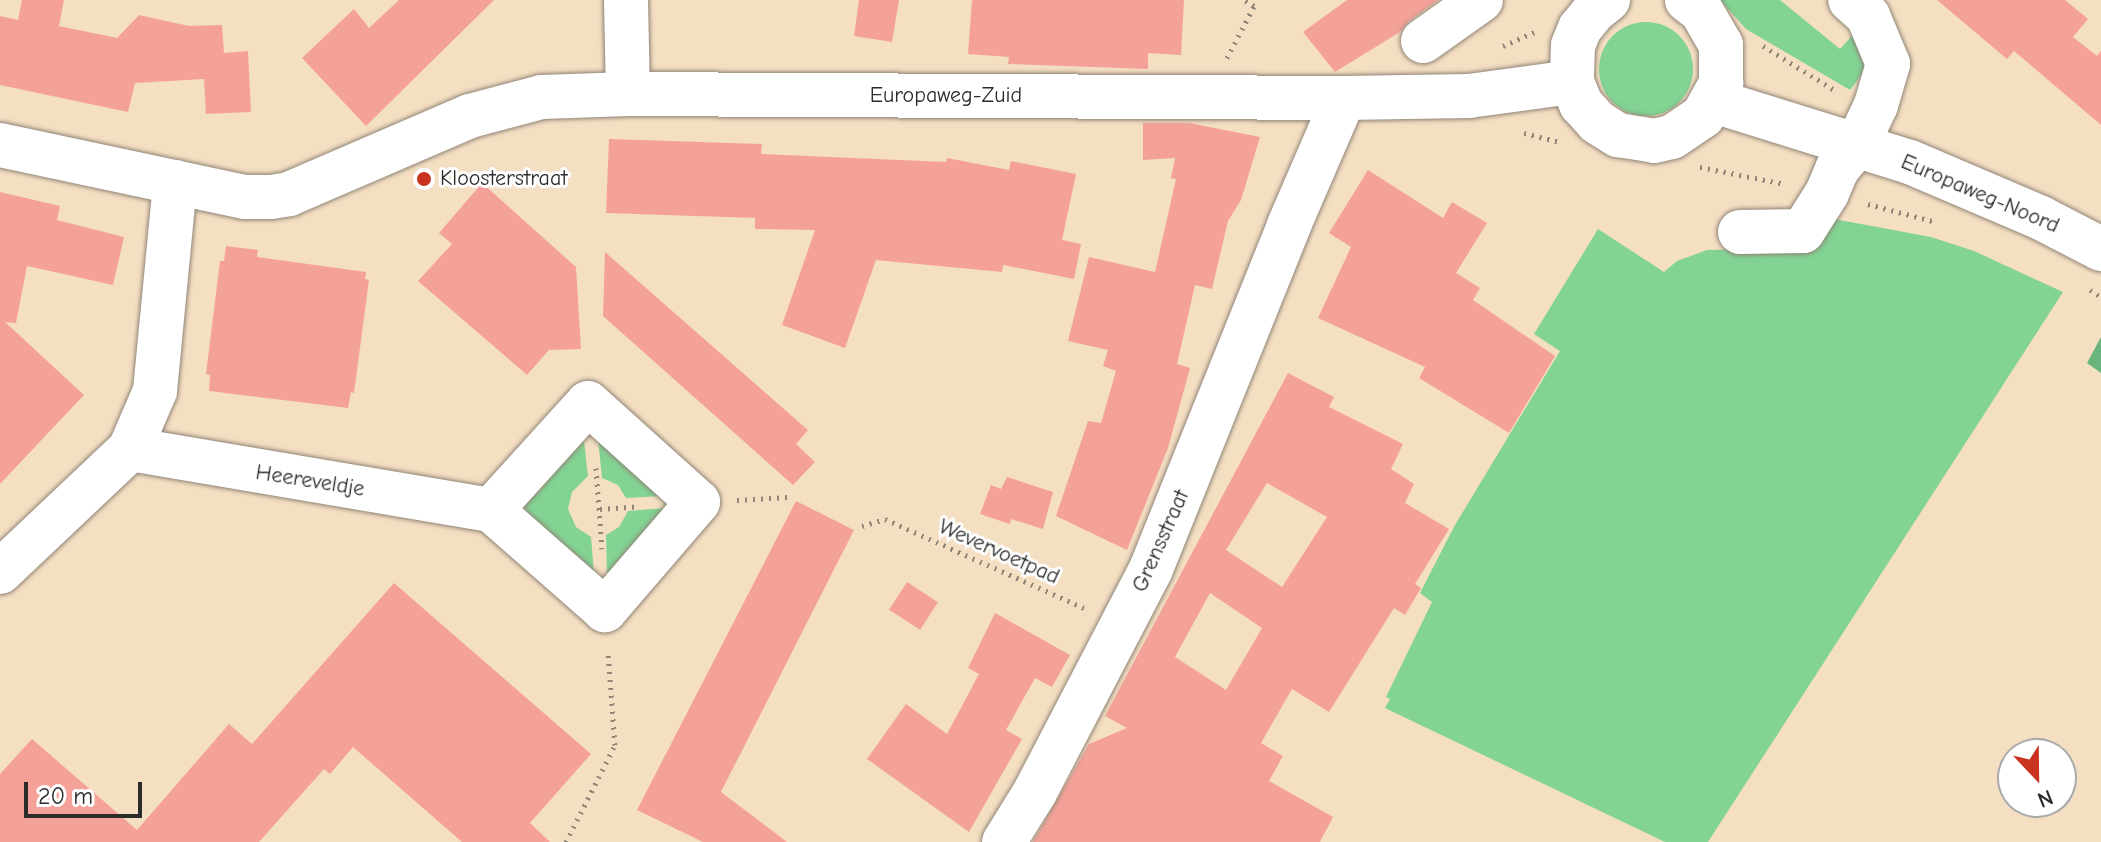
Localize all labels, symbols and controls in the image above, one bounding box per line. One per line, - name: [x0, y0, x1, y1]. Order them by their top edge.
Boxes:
- street label: Europaweg-Zuid: [870, 83, 1022, 109]
- street label: Europaweg-Noord: [1897, 149, 2063, 239]
- place label: Kloosterstraat: [440, 166, 568, 192]
- marker: Kloosterstraat: [415, 170, 433, 188]
- street label: Heereveldje: [254, 459, 366, 503]
- street label: Grensstraat: [1127, 486, 1195, 596]
- street label: Wevervoetpad: [934, 514, 1064, 590]
- north arrow: [1997, 738, 2077, 818]
- scale bar: [28, 766, 146, 816]
- text: 20 m: [38, 782, 93, 810]
- text: N: [2034, 784, 2057, 813]

